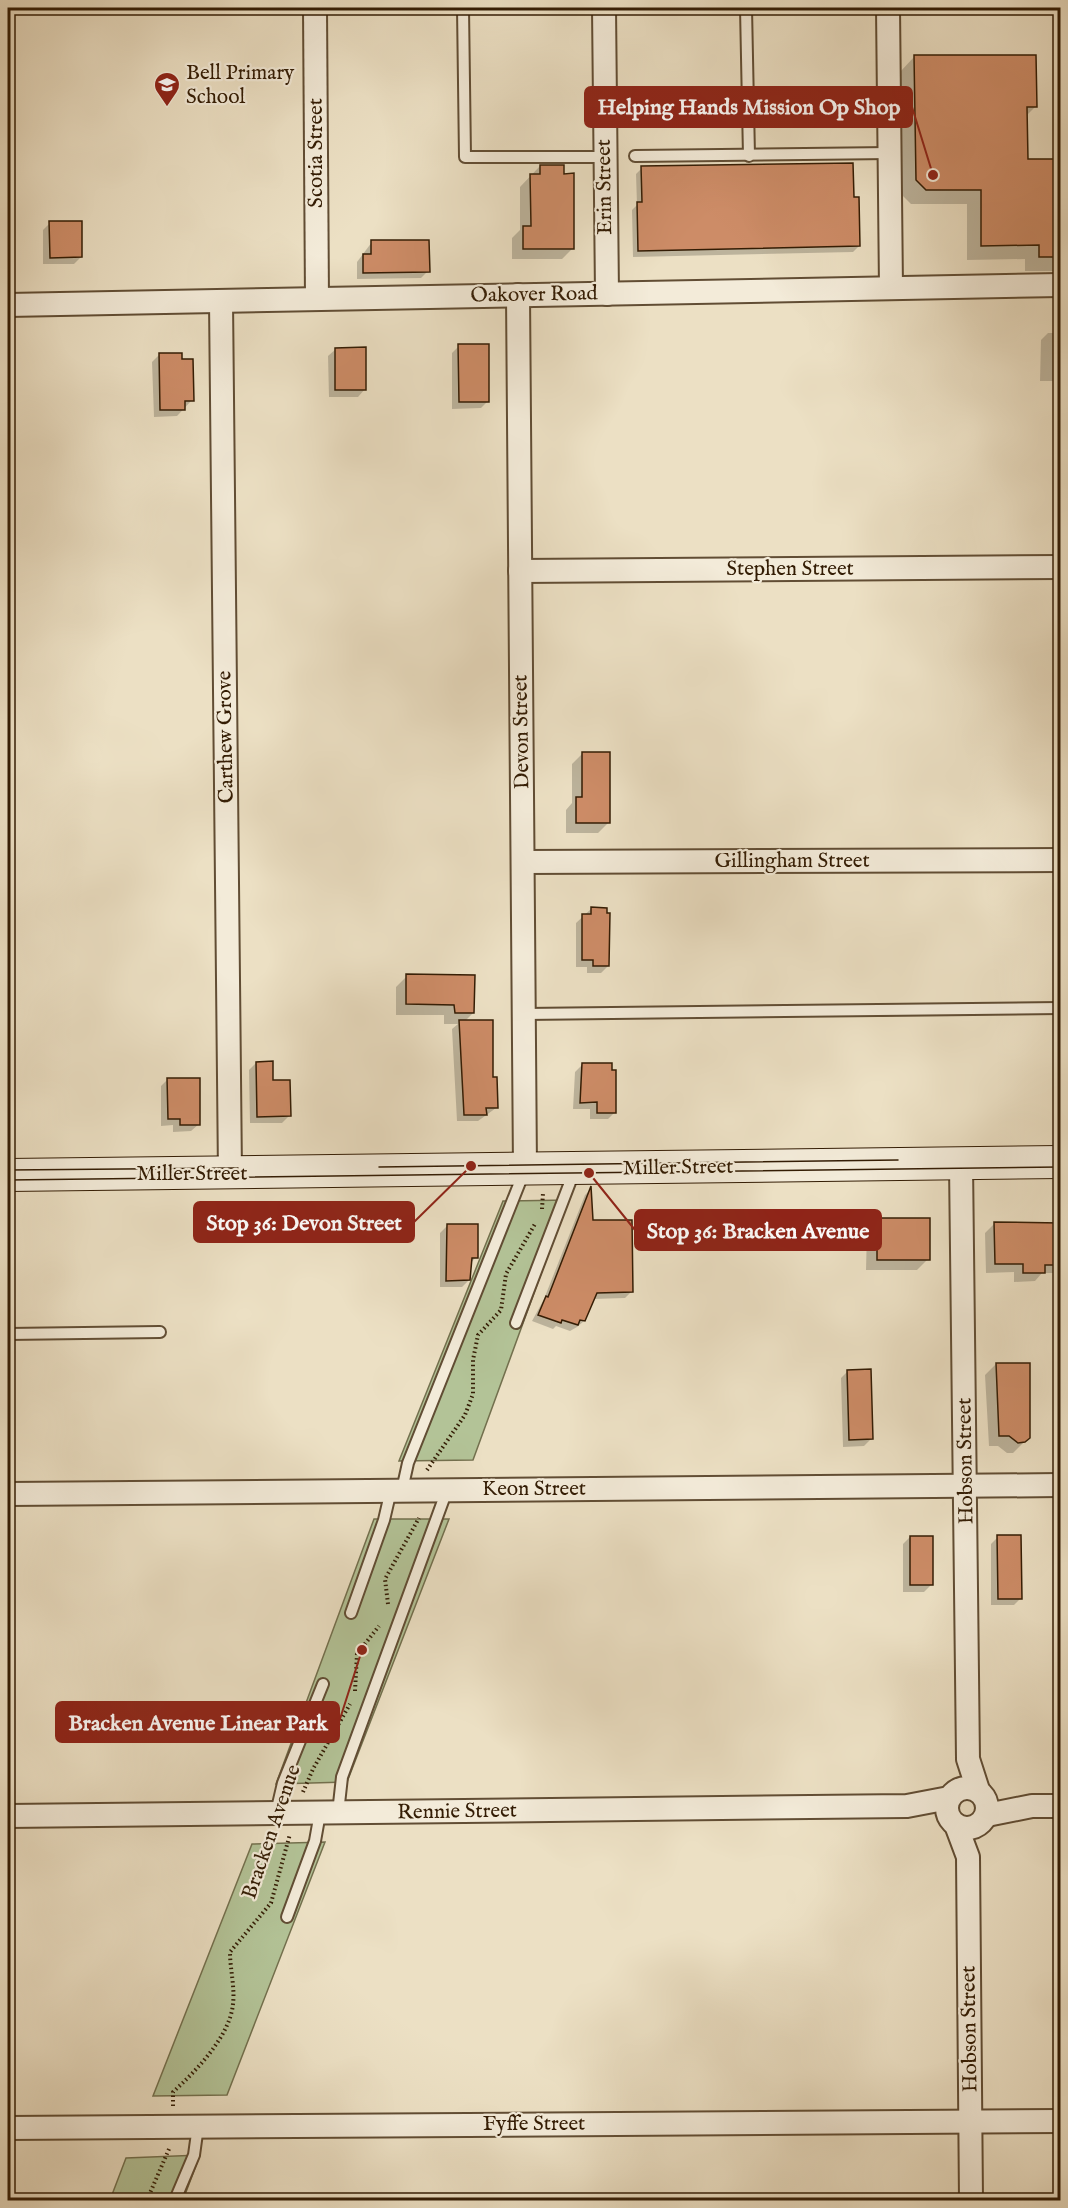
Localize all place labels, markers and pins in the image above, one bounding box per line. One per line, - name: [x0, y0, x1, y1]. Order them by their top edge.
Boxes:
- place label: Bell Primary School: [186, 60, 295, 111]
- school or university icon: Bell Primary School: [152, 70, 182, 108]
- callout: Helping Hands Mission Op Shop: [585, 87, 912, 127]
- callout: Stop 36: Devon Street: [194, 1202, 414, 1242]
- callout: Stop 36: Bracken Avenue: [635, 1210, 881, 1250]
- callout: Bracken Avenue Linear Park: [56, 1702, 339, 1742]

